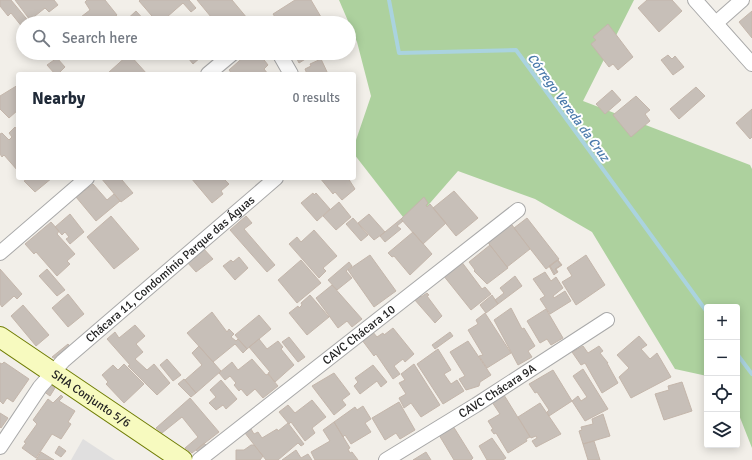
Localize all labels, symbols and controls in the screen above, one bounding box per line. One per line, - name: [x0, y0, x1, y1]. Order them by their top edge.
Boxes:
- search box: [16, 16, 356, 60]
- icon: search: [30, 27, 52, 49]
- text: Search here: [62, 29, 138, 47]
- water label: Córrego Vereda da Cruz: [524, 51, 613, 166]
- text: Nearby: [32, 88, 85, 109]
- text: 0 results: [292, 90, 340, 106]
- street label: Chácara 11, Condomínio Parque das Águas: [83, 193, 258, 346]
- street label: CAVC Chácara 10: [320, 302, 398, 368]
- map controls: [704, 304, 740, 448]
- button: +: [704, 304, 740, 340]
- button: −: [704, 340, 740, 376]
- street label: CAVC Chácara 9A: [456, 361, 540, 422]
- street label: SHA Conjunto 5/6: [48, 367, 133, 431]
- button: locate: [704, 376, 740, 412]
- button: layers: [704, 412, 740, 448]

